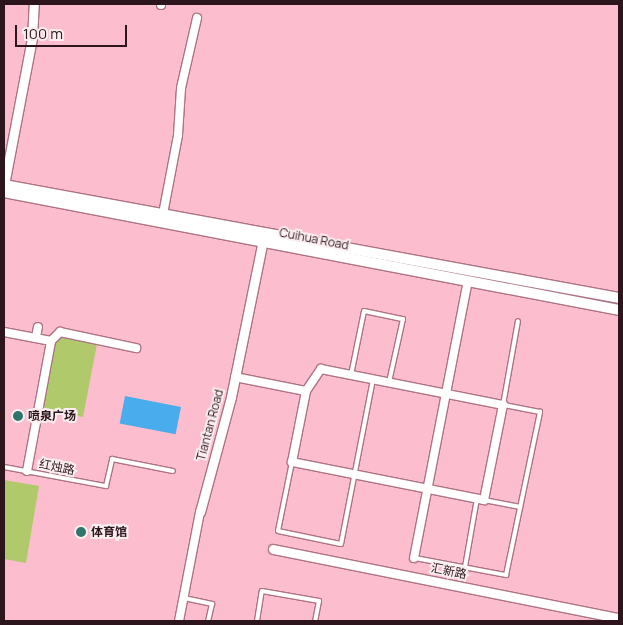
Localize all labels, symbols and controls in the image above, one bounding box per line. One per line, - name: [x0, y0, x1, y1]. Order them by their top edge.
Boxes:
- scale bar: [18, 15, 130, 47]
- text: 100 m: [23, 23, 63, 44]
- street label: Cuihua Road: [278, 225, 350, 253]
- street label: Tiantan Road: [194, 388, 226, 462]
- place label: 喷泉广场: [28, 409, 76, 423]
- marker: 喷泉广场: [12, 410, 24, 422]
- street label: 红烛路: [38, 456, 76, 478]
- place label: 体育馆: [91, 525, 127, 539]
- marker: 体育馆: [75, 526, 87, 538]
- street label: 汇新路: [430, 560, 468, 582]

